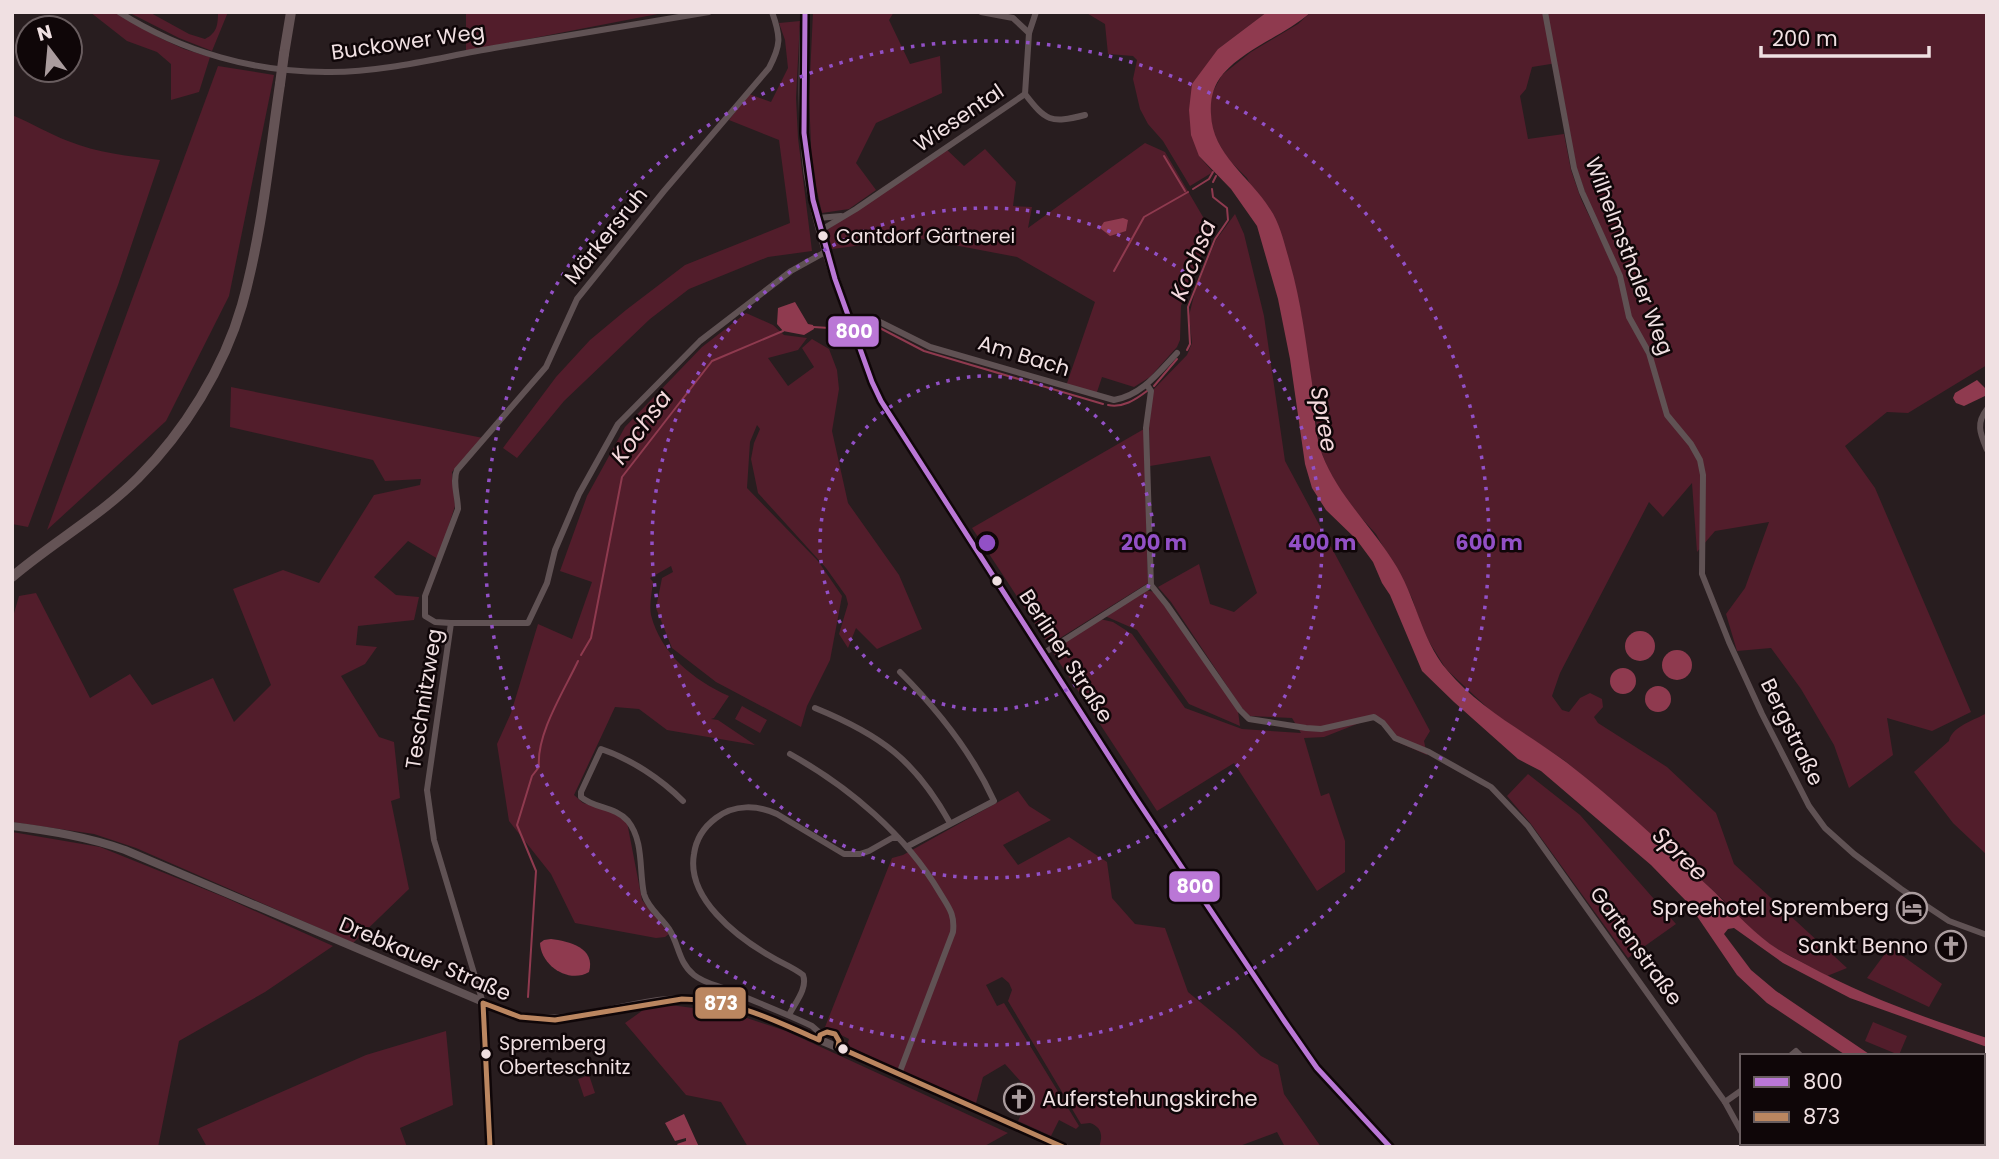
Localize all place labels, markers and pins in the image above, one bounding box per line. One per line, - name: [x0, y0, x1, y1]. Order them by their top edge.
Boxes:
- place label: Cantdorf Gärtnerei: [836, 223, 1015, 250]
- marker: Cantdorf Gärtnerei: [816, 229, 830, 243]
- centre of rings: [975, 531, 999, 555]
- unlabelled marker: [990, 574, 1004, 588]
- hotel icon: Spreehotel Spremberg: [1895, 891, 1929, 925]
- place label: Spreehotel Spremberg: [1652, 893, 1889, 922]
- church icon: Sankt Benno: [1934, 929, 1968, 963]
- place label: Sankt Benno: [1798, 931, 1928, 960]
- place label: Spremberg Oberteschnitz: [499, 1030, 630, 1081]
- unlabelled marker: [836, 1042, 850, 1056]
- marker: Spremberg Oberteschnitz: [479, 1047, 493, 1061]
- church icon: Auferstehungskirche: [1002, 1082, 1036, 1116]
- place label: Auferstehungskirche: [1042, 1084, 1257, 1113]

